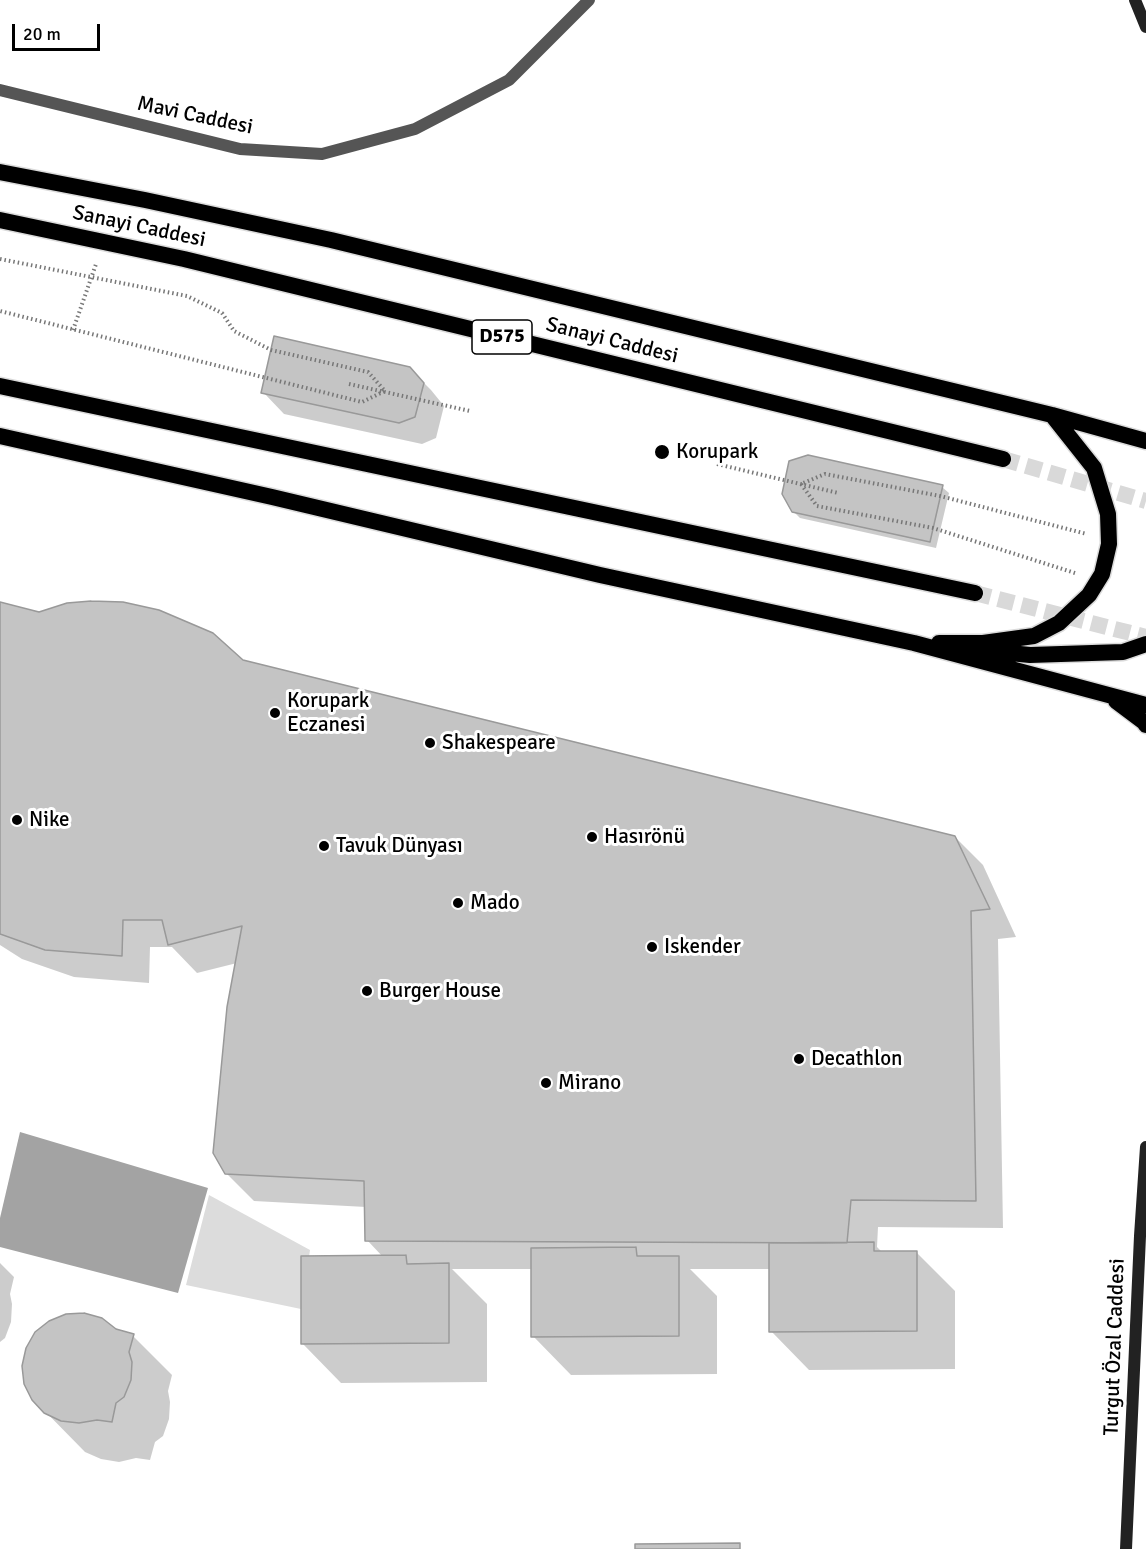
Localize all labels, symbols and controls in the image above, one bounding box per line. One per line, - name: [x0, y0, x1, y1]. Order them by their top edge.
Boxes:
- scale bar: [15, 12, 104, 50]
- text: 20 m: [23, 23, 61, 45]
- street label: Mavi Caddesi: [135, 91, 255, 141]
- street label: Sanayi Caddesi: [70, 201, 208, 253]
- street label: Sanayi Caddesi: [543, 312, 681, 370]
- road number: D575: [472, 320, 532, 354]
- place label: Korupark: [676, 439, 758, 465]
- marker: Korupark: [653, 443, 671, 461]
- place label: Korupark Eczanesi: [287, 688, 369, 738]
- marker: Korupark Eczanesi: [268, 706, 282, 720]
- place label: Shakespeare: [442, 730, 556, 756]
- marker: Shakespeare: [423, 736, 437, 750]
- place label: Nike: [29, 807, 70, 833]
- marker: Nike: [10, 813, 24, 827]
- place label: Hasırönü: [604, 824, 685, 850]
- marker: Hasırönü: [585, 830, 599, 844]
- place label: Tavuk Dünyası: [336, 833, 463, 859]
- marker: Tavuk Dünyası: [317, 839, 331, 853]
- place label: Mado: [470, 890, 520, 916]
- marker: Mado: [451, 896, 465, 910]
- place label: Iskender: [664, 934, 741, 960]
- marker: Iskender: [645, 940, 659, 954]
- place label: Burger House: [379, 978, 501, 1004]
- marker: Burger House: [360, 984, 374, 998]
- place label: Decathlon: [811, 1046, 903, 1072]
- marker: Decathlon: [792, 1052, 806, 1066]
- place label: Mirano: [558, 1070, 621, 1096]
- marker: Mirano: [539, 1076, 553, 1090]
- street label: Turgut Özal Caddesi: [1099, 1258, 1131, 1436]

